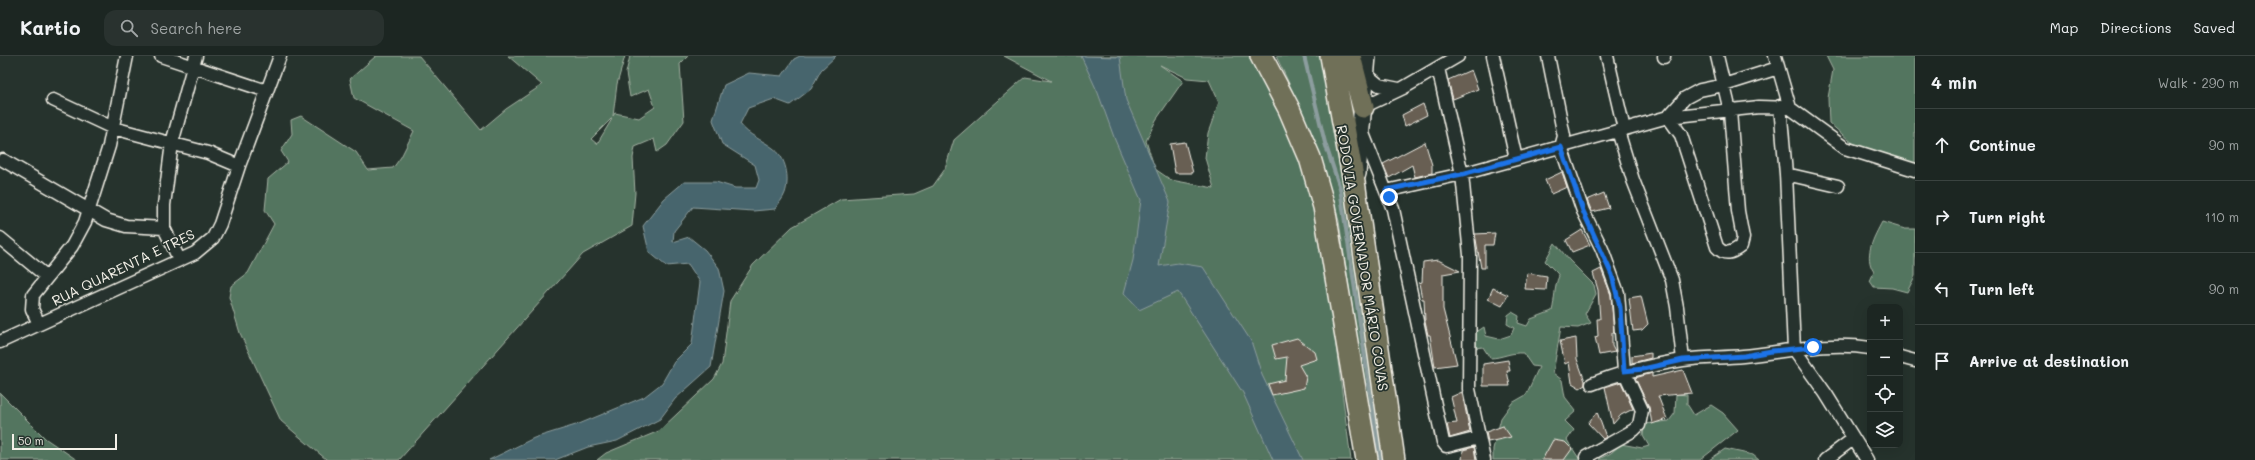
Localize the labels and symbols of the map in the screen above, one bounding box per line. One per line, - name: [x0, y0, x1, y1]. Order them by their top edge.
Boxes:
- street label: RODOVIA GOVERNADOR MÁRIO COVAS: [1333, 124, 1393, 392]
- route end: [1380, 188, 1398, 206]
- street label: RUA QUARENTA E TRES: [48, 224, 198, 310]
- route start: [1804, 338, 1822, 356]
- scale bar: [12, 432, 117, 451]

